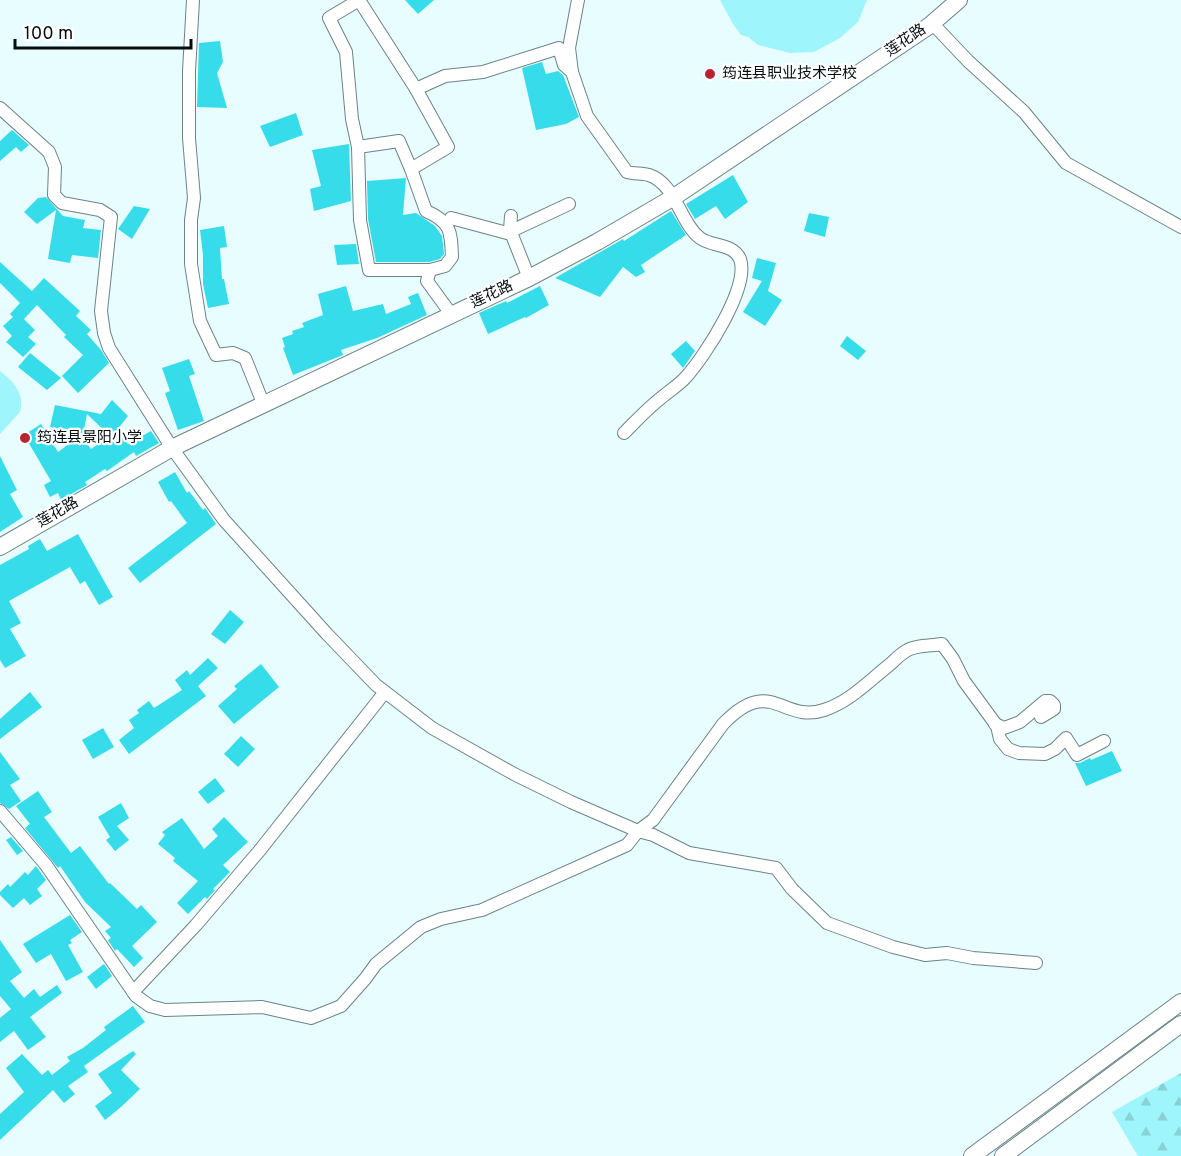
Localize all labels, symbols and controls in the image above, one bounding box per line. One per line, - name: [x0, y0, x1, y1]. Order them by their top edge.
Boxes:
- scale bar: [15, 12, 190, 50]
- street label: 莲花路: [882, 21, 930, 61]
- text: 100 m: [24, 23, 73, 46]
- place label: 筠连县职业技术学校: [722, 64, 857, 84]
- marker: 筠连县职业技术学校: [703, 67, 717, 81]
- street label: 莲花路: [468, 277, 516, 313]
- place label: 筠连县景阳小学: [37, 429, 142, 448]
- marker: 筠连县景阳小学: [18, 431, 32, 445]
- street label: 莲花路: [34, 494, 82, 532]

